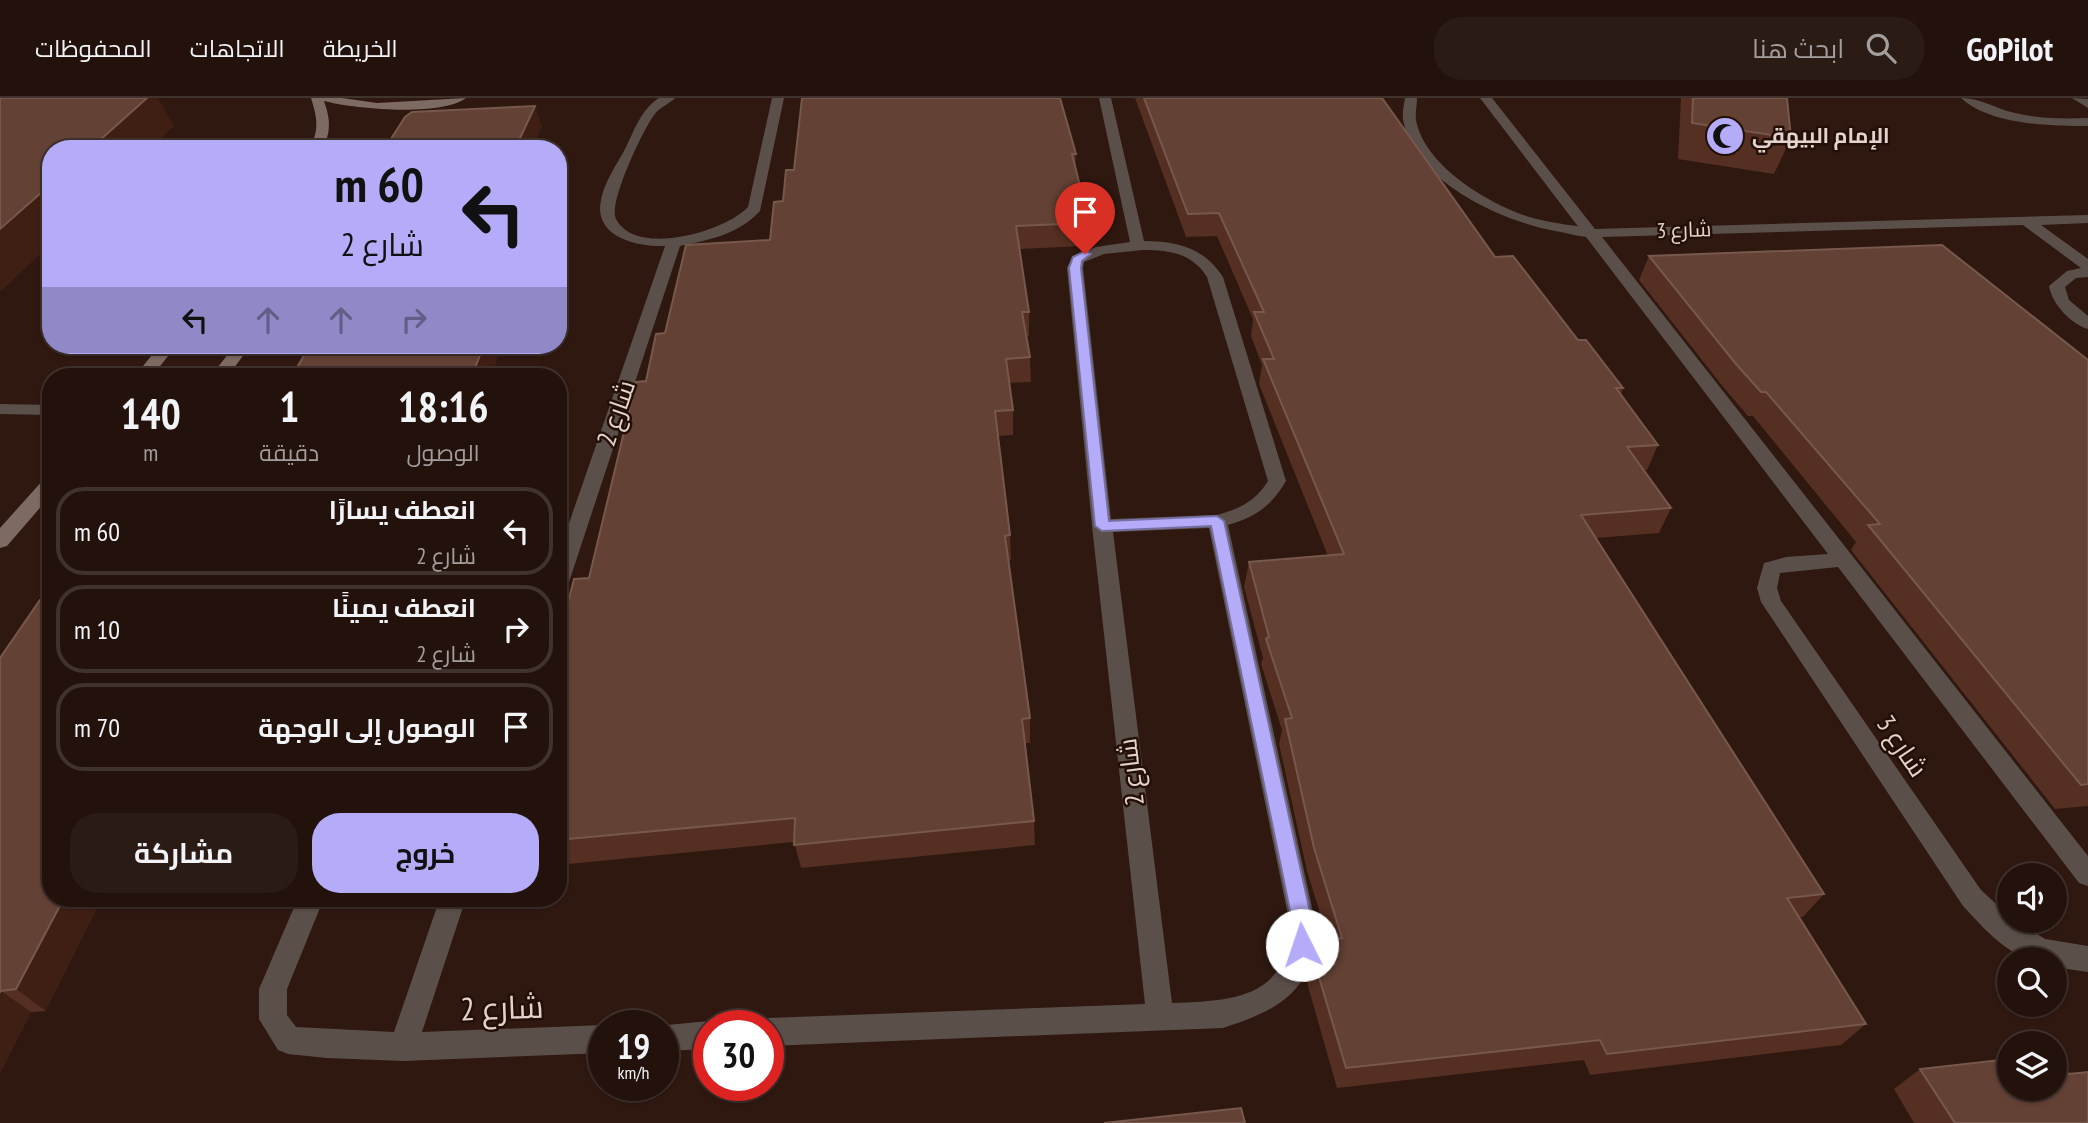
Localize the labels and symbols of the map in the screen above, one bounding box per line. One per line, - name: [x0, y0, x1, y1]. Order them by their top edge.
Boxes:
- mosque icon: الإمام البيهقي: [1704, 115, 1746, 157]
- place label: الإمام البيهقي: [1752, 122, 1890, 153]
- pin: [1055, 182, 1115, 254]
- street label: شارع 3: [1656, 215, 1712, 245]
- street label: شارع 2: [589, 376, 643, 450]
- street label: شارع 3: [1869, 708, 1935, 784]
- street label: شارع 2: [1110, 736, 1152, 808]
- position arrow: [1265, 908, 1339, 982]
- street label: شارع 2: [460, 985, 544, 1031]
- speed limit sign: 30: [693, 1010, 784, 1101]

